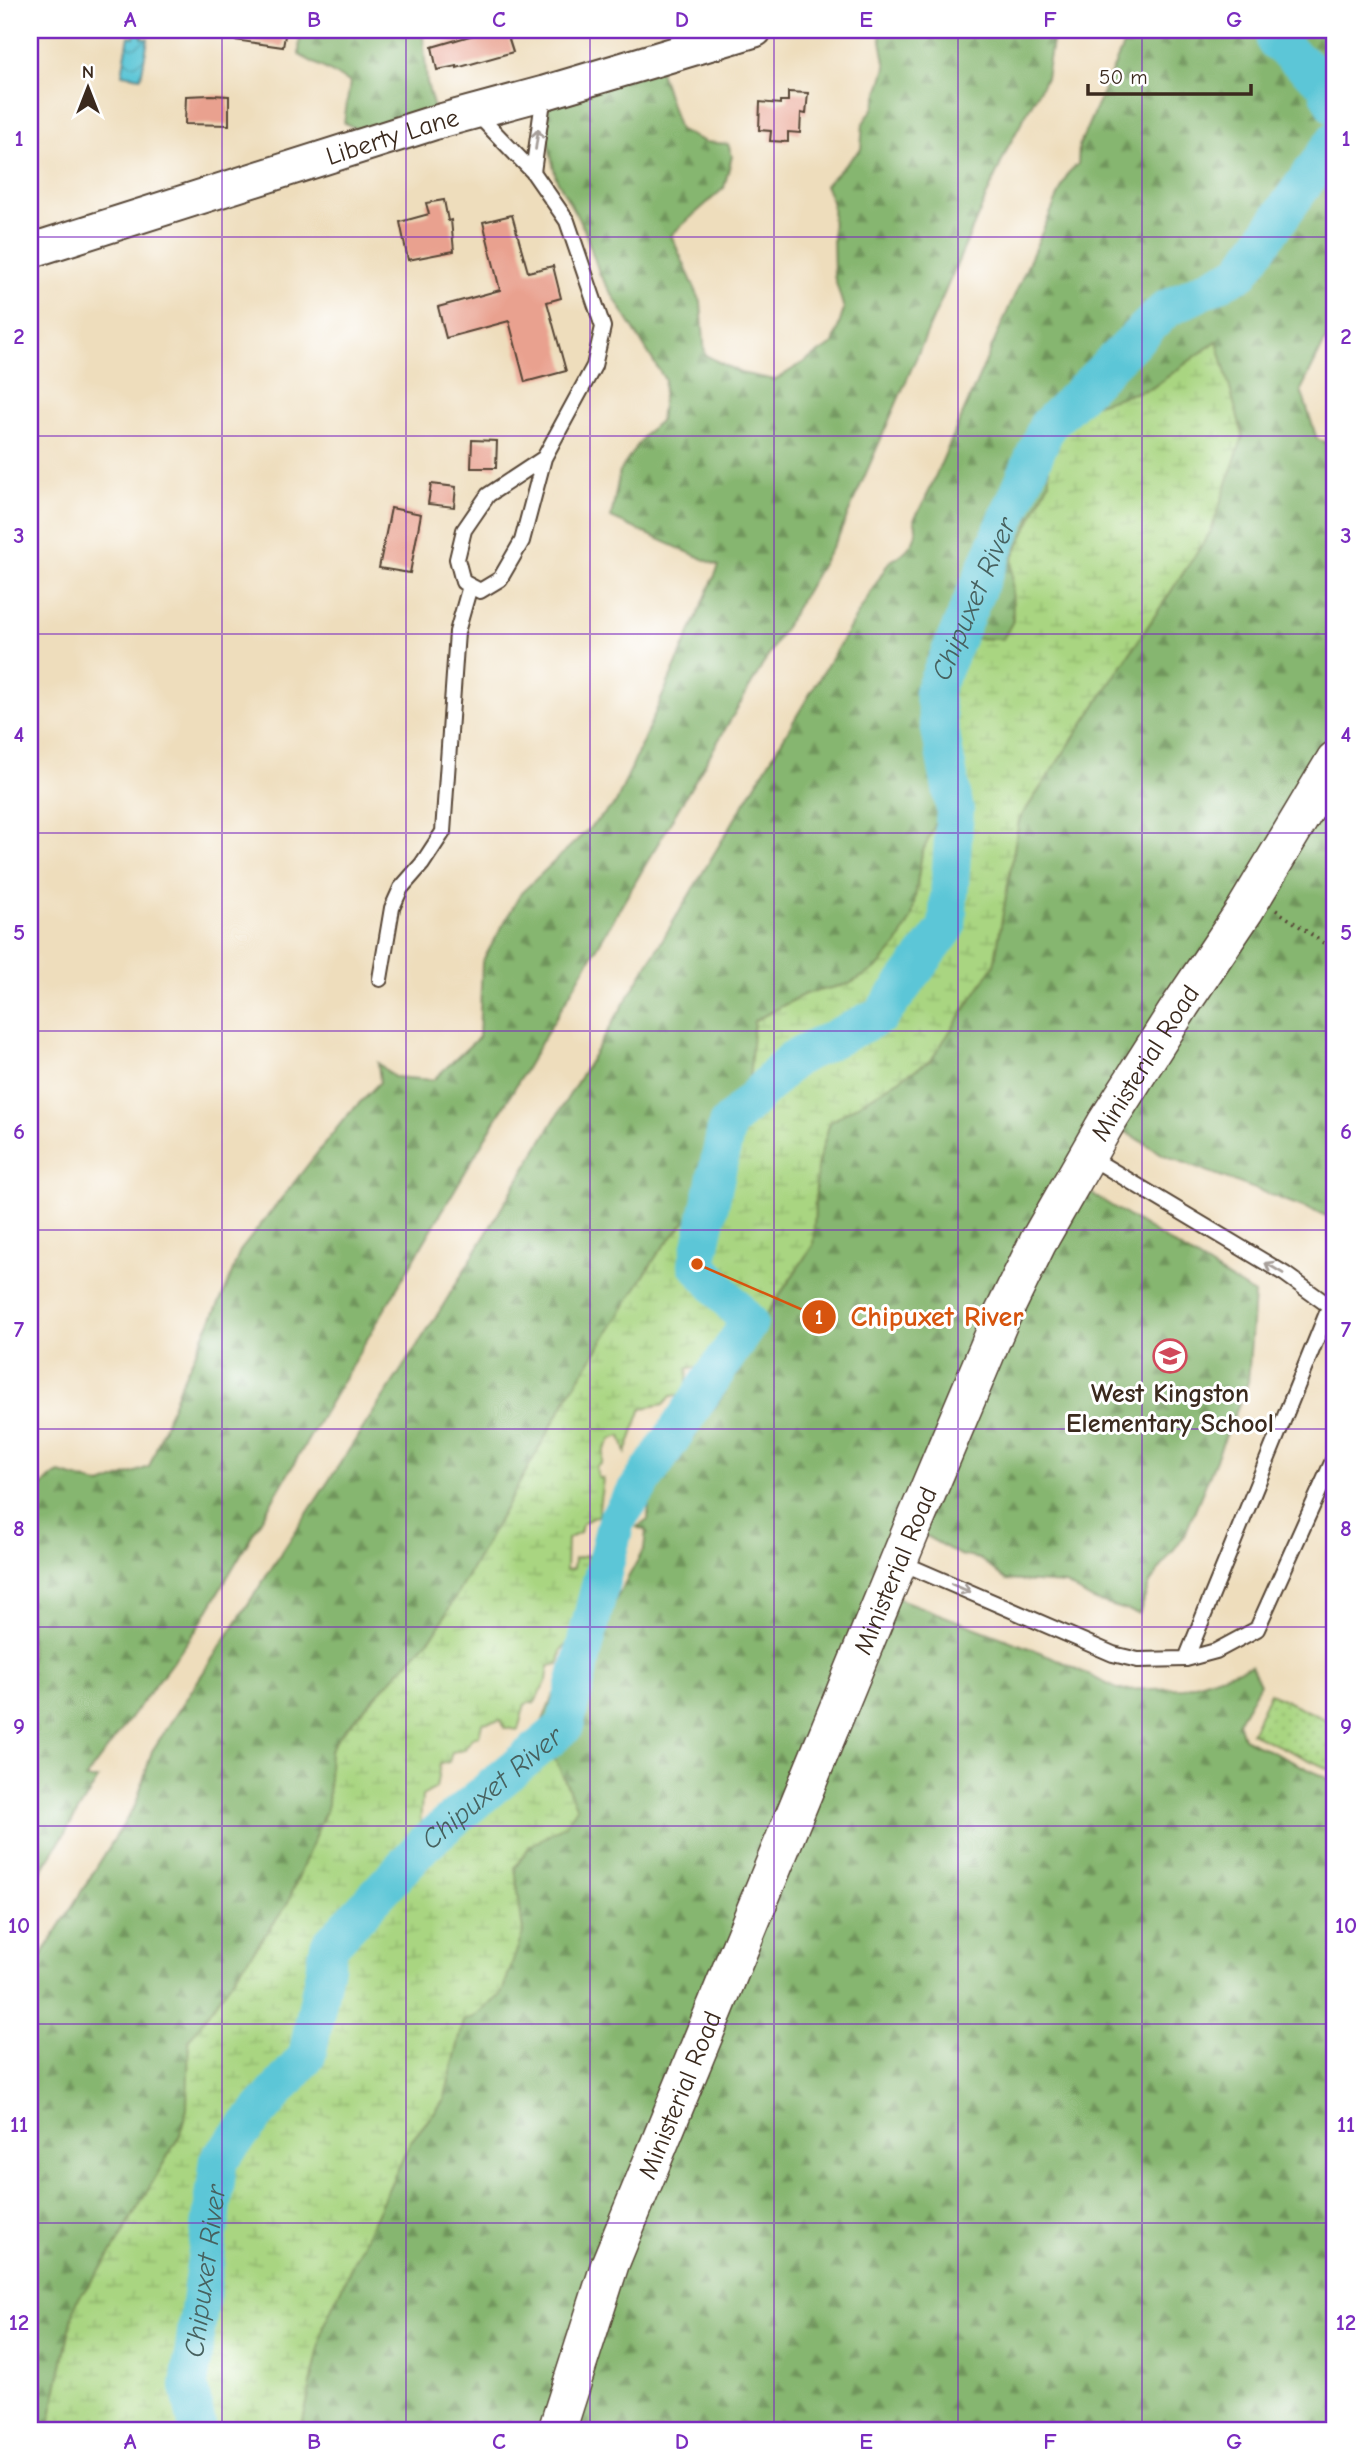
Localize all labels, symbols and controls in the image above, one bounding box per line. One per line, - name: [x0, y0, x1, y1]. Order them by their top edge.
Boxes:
- text: A: [124, 6, 137, 33]
- text: B: [307, 6, 321, 33]
- text: C: [492, 6, 506, 33]
- text: D: [675, 6, 689, 33]
- text: E: [859, 6, 873, 33]
- text: F: [1043, 6, 1057, 33]
- text: G: [1226, 6, 1242, 33]
- north arrow: [52, 52, 122, 122]
- scale bar: [1088, 52, 1251, 96]
- text: N: [82, 61, 94, 83]
- text: 50 m: [1099, 65, 1148, 89]
- street label: Liberty Lane: [322, 103, 462, 172]
- text: 1: [14, 125, 24, 152]
- text: 1: [1341, 125, 1351, 152]
- one-way arrow: [531, 128, 544, 151]
- text: 2: [13, 323, 25, 350]
- text: 2: [1340, 323, 1352, 350]
- water label: Chipuxet River: [925, 511, 1024, 685]
- text: 3: [13, 522, 25, 549]
- text: 3: [1340, 522, 1352, 549]
- text: 4: [14, 721, 25, 748]
- text: 4: [1341, 721, 1352, 748]
- text: 5: [13, 919, 25, 946]
- text: 5: [1340, 919, 1352, 946]
- street label: Ministerial Road: [1085, 980, 1206, 1146]
- text: 6: [13, 1118, 25, 1145]
- text: 6: [1340, 1118, 1352, 1145]
- one-way arrow: [1265, 1261, 1285, 1275]
- callout: Chipuxet River: [801, 1292, 1037, 1341]
- text: Chipuxet River: [850, 1301, 1024, 1333]
- text: 1: [815, 1305, 823, 1329]
- text: 7: [14, 1316, 25, 1343]
- text: 7: [1341, 1316, 1352, 1343]
- school or university icon: West Kingston Elementary School: [1151, 1337, 1189, 1375]
- place label: West Kingston Elementary School: [1066, 1379, 1274, 1439]
- street label: Ministerial Road: [848, 1483, 944, 1659]
- text: 8: [13, 1515, 25, 1542]
- text: 8: [1340, 1515, 1352, 1542]
- one-way arrow: [950, 1583, 971, 1596]
- text: 9: [13, 1713, 25, 1740]
- text: 9: [1340, 1713, 1352, 1740]
- water label: Chipuxet River: [415, 1719, 570, 1856]
- text: 10: [8, 1912, 30, 1939]
- text: 10: [1335, 1912, 1357, 1939]
- street label: Ministerial Road: [633, 2007, 728, 2184]
- text: 11: [10, 2111, 28, 2138]
- text: 11: [1337, 2111, 1355, 2138]
- water label: Chipuxet River: [178, 2181, 233, 2359]
- text: 12: [9, 2309, 29, 2336]
- text: 12: [1336, 2309, 1356, 2336]
- text: A: [124, 2428, 137, 2455]
- text: B: [307, 2428, 321, 2455]
- text: C: [492, 2428, 506, 2455]
- text: D: [675, 2428, 689, 2455]
- text: E: [859, 2428, 873, 2455]
- text: F: [1043, 2428, 1057, 2455]
- text: G: [1226, 2428, 1242, 2455]

